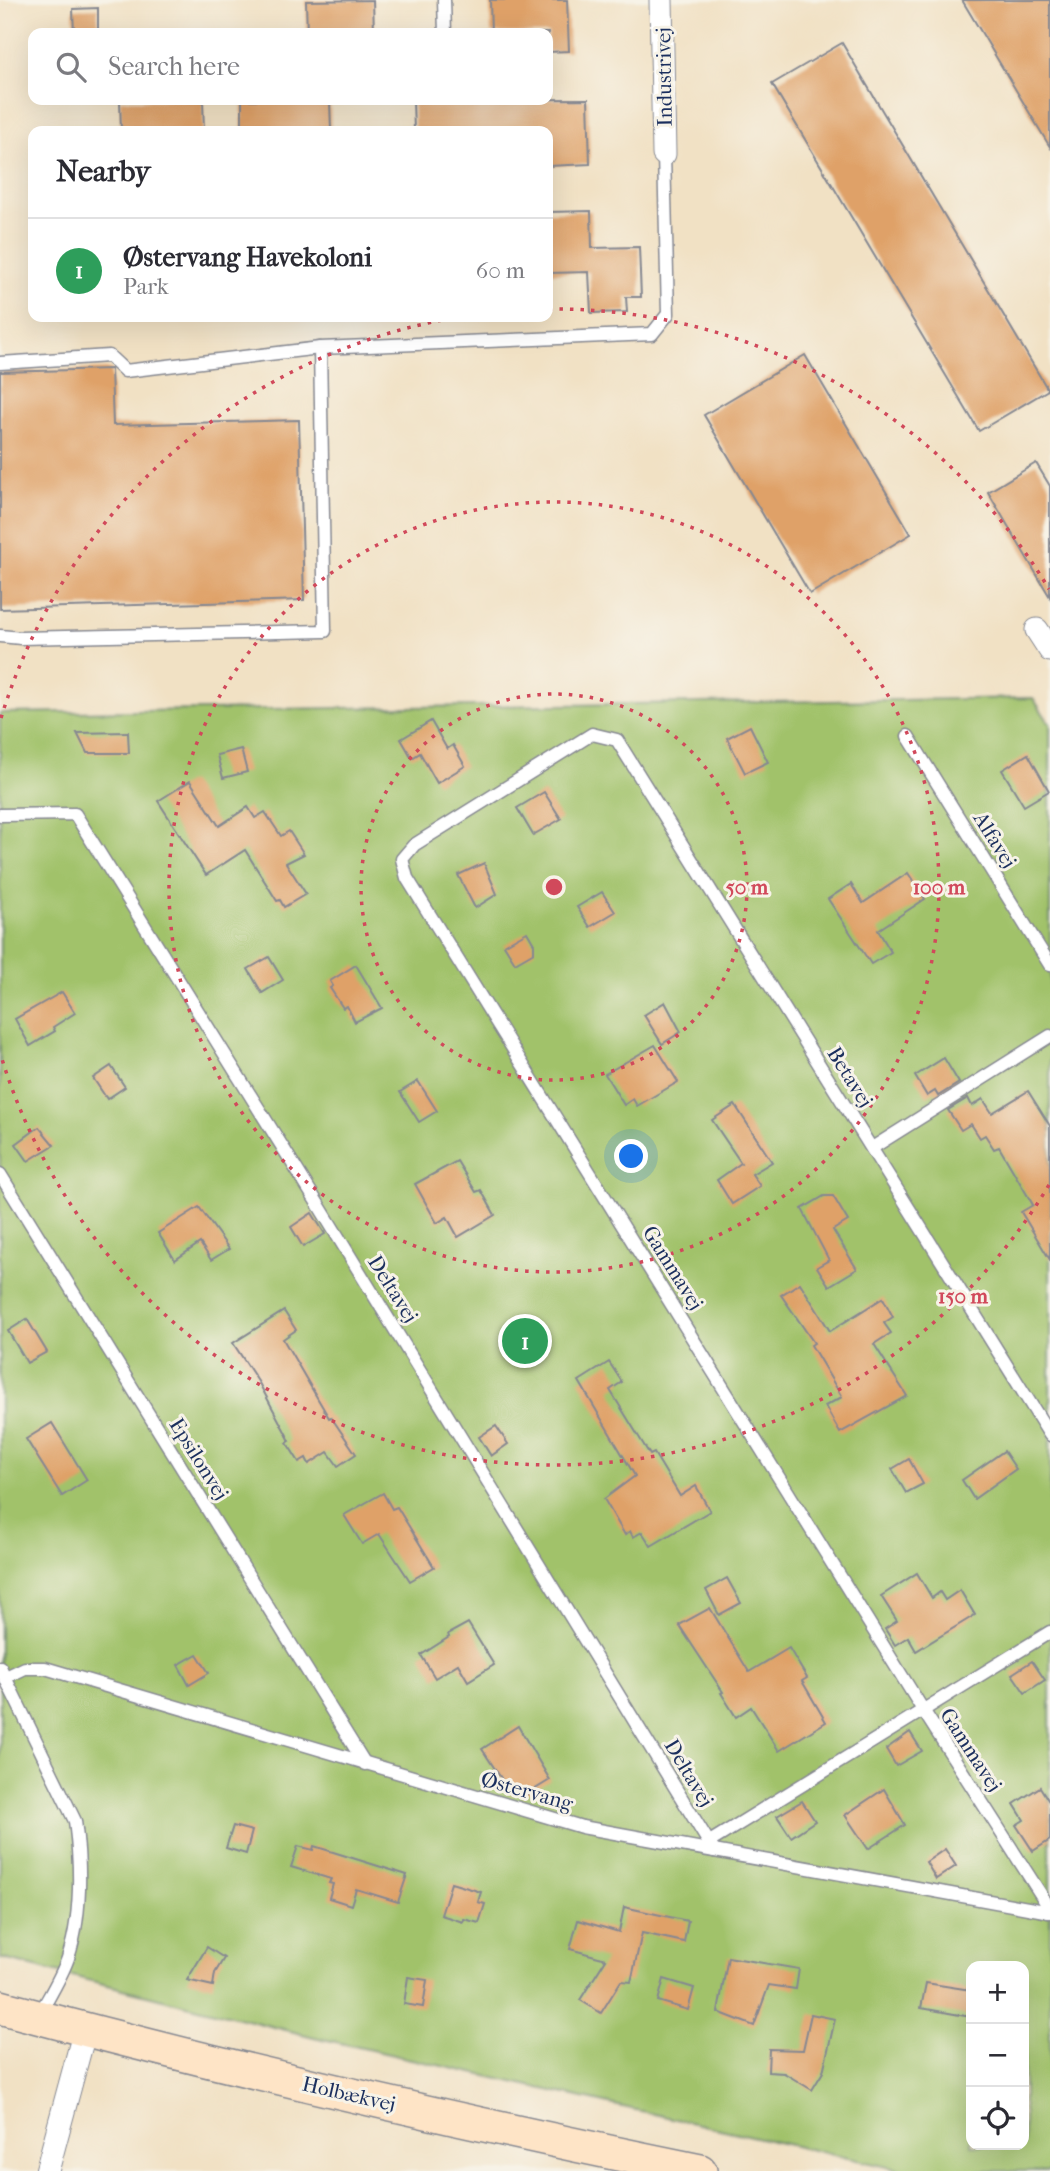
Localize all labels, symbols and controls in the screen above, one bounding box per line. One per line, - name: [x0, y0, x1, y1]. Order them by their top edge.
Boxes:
- street label: Industrivej: [651, 27, 677, 127]
- search box: [28, 28, 553, 105]
- icon: search: [52, 48, 90, 86]
- text: Search here: [108, 51, 240, 82]
- text: Nearby: [56, 154, 151, 189]
- text: Østervang Havekoloni: [123, 242, 372, 273]
- text: 1: [75, 257, 83, 284]
- text: 60 m: [476, 257, 525, 284]
- text: Park: [123, 273, 169, 300]
- street label: Alfavej: [968, 807, 1021, 872]
- centre of rings: [542, 875, 566, 899]
- text: 50 m: [726, 875, 769, 899]
- text: 100 m: [913, 875, 966, 899]
- street label: Betavej: [822, 1042, 878, 1112]
- your location: [614, 1139, 648, 1173]
- street label: Gammavej: [638, 1221, 708, 1315]
- street label: Deltavej: [363, 1251, 423, 1327]
- text: 150 m: [938, 1284, 989, 1308]
- pin: 1: [502, 1315, 548, 1367]
- street label: Epsilonvej: [164, 1414, 234, 1504]
- street label: Gammavej: [935, 1704, 1007, 1796]
- street label: Deltavej: [659, 1735, 719, 1811]
- street label: Østervang: [478, 1766, 577, 1816]
- map controls: [966, 1961, 1029, 2150]
- button: +: [966, 1961, 1029, 2024]
- button: −: [966, 2024, 1029, 2087]
- street label: Holbækvej: [300, 2072, 398, 2116]
- button: locate: [966, 2087, 1029, 2150]

